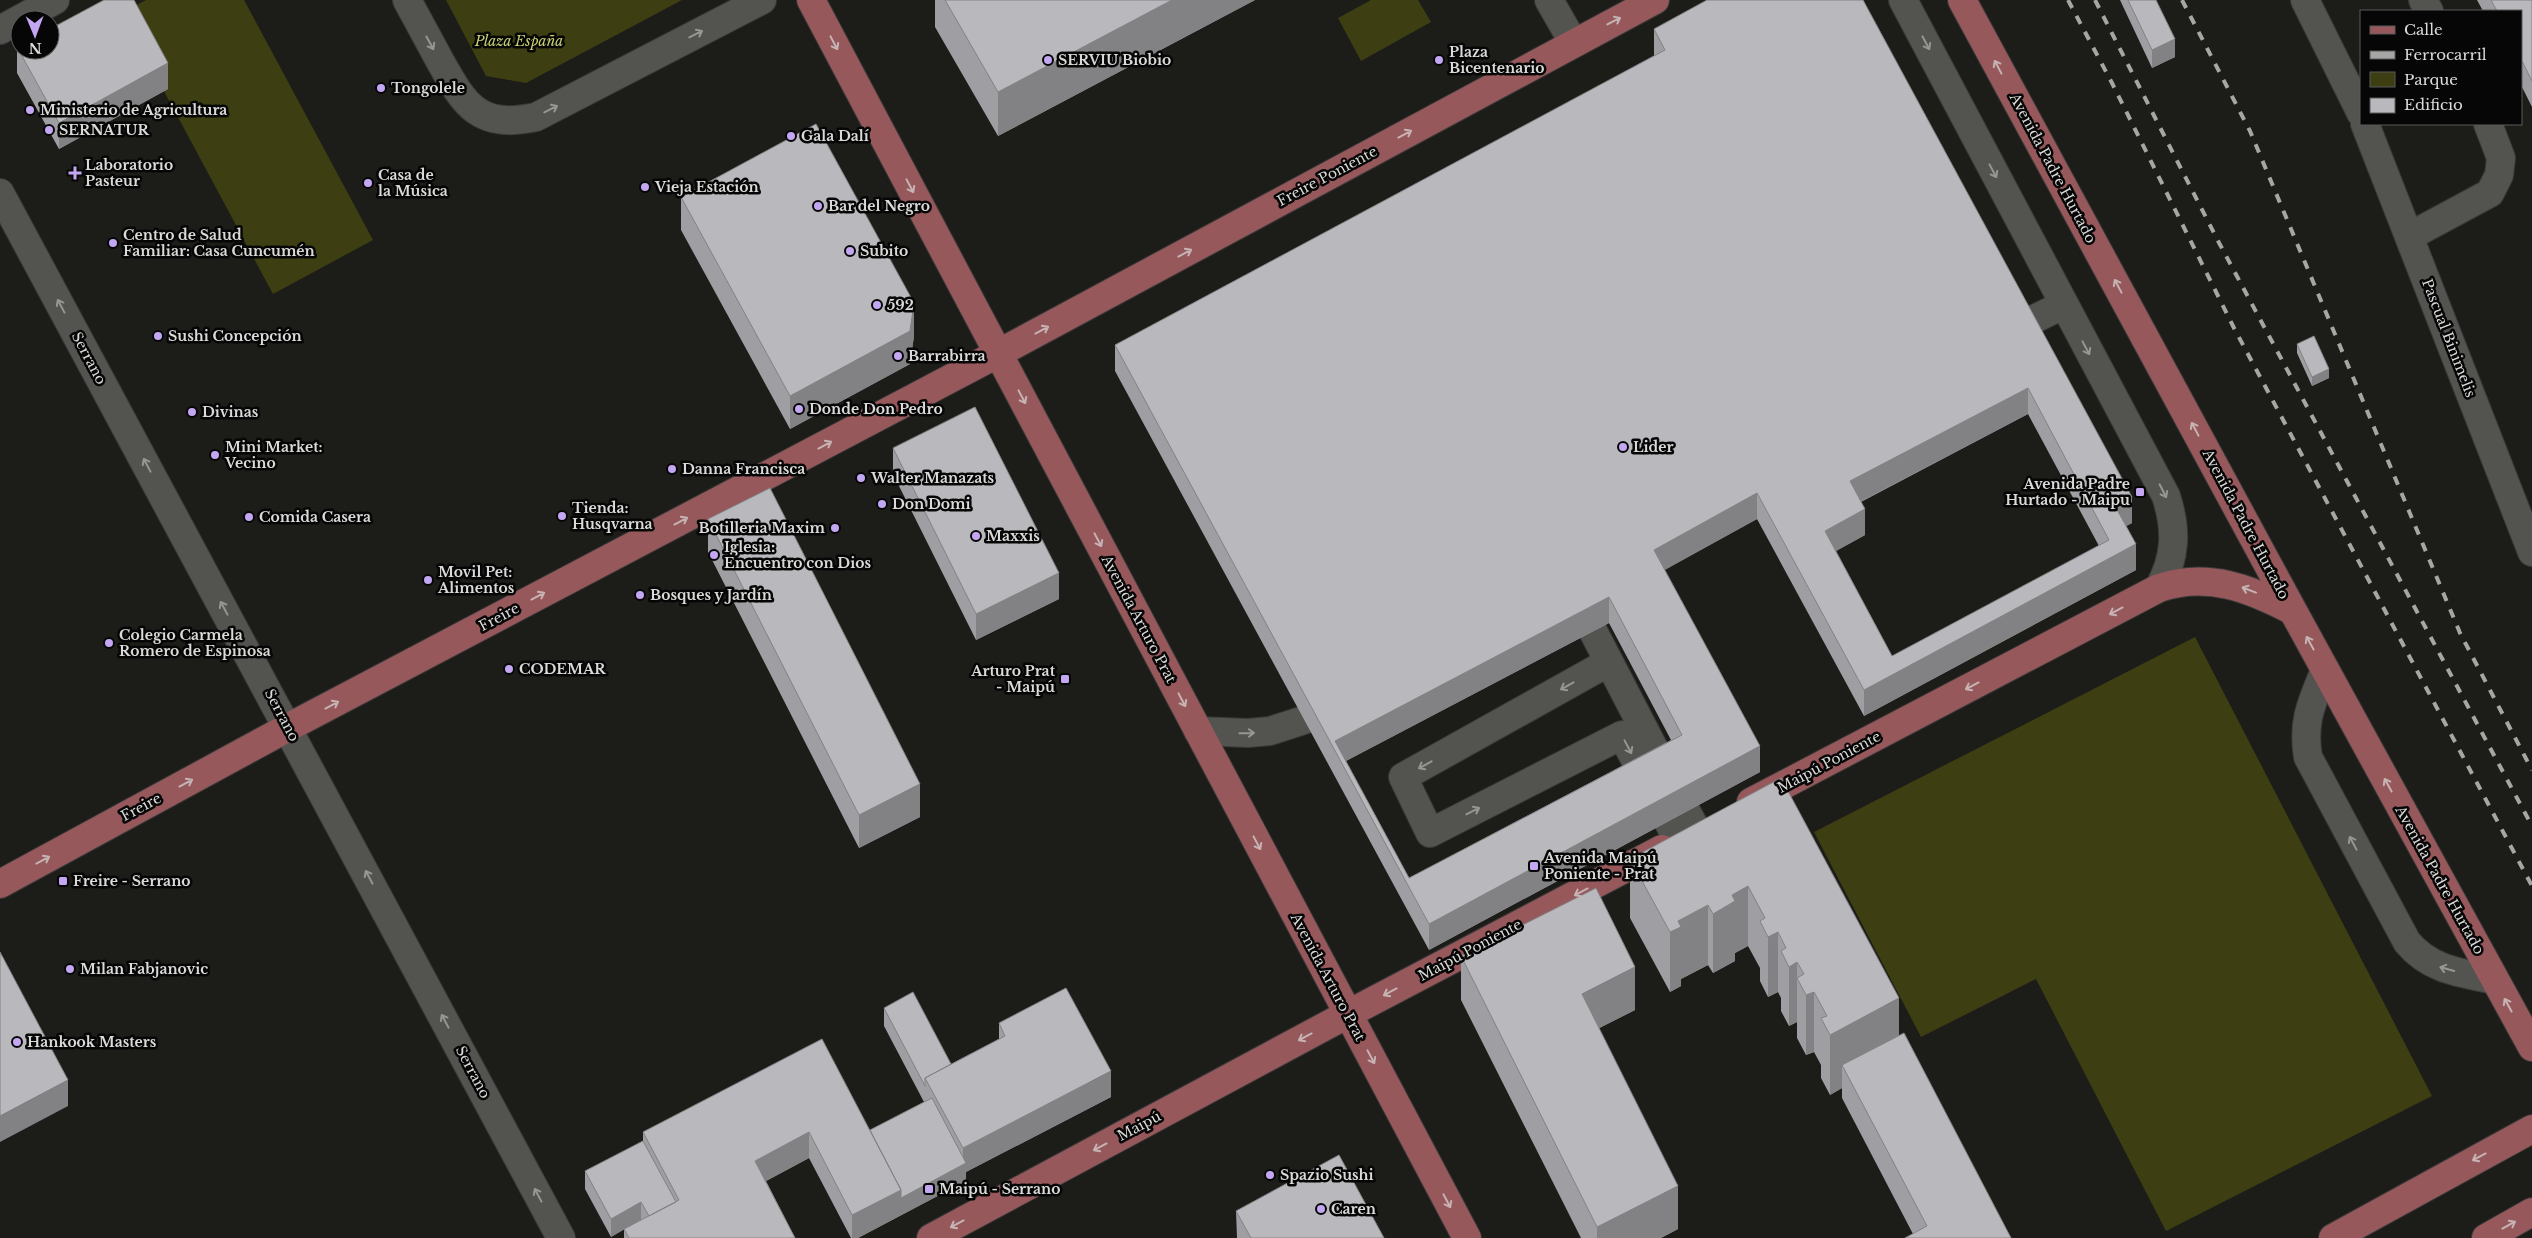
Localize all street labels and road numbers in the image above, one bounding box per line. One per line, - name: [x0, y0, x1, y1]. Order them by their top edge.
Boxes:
- street label: Avenida Padre Hurtado: [2005, 89, 2100, 246]
- street label: Freire Poniente: [1274, 142, 1380, 210]
- street label: Pascual Binimelis: [2418, 276, 2480, 400]
- street label: Serrano: [68, 329, 110, 387]
- street label: Avenida Padre Hurtado: [2198, 445, 2293, 602]
- street label: Avenida Arturo Prat: [1097, 551, 1181, 687]
- street label: Freire: [476, 599, 522, 635]
- street label: Serrano: [261, 686, 303, 744]
- street label: Maipú Poniente: [1774, 727, 1884, 797]
- street label: Freire: [118, 789, 164, 825]
- street label: Avenida Padre Hurtado: [2391, 802, 2488, 958]
- street label: Avenida Arturo Prat: [1286, 909, 1370, 1045]
- street label: Maipú Poniente: [1415, 915, 1525, 985]
- street label: Serrano: [452, 1043, 494, 1101]
- street label: Maipú: [1114, 1107, 1164, 1145]

